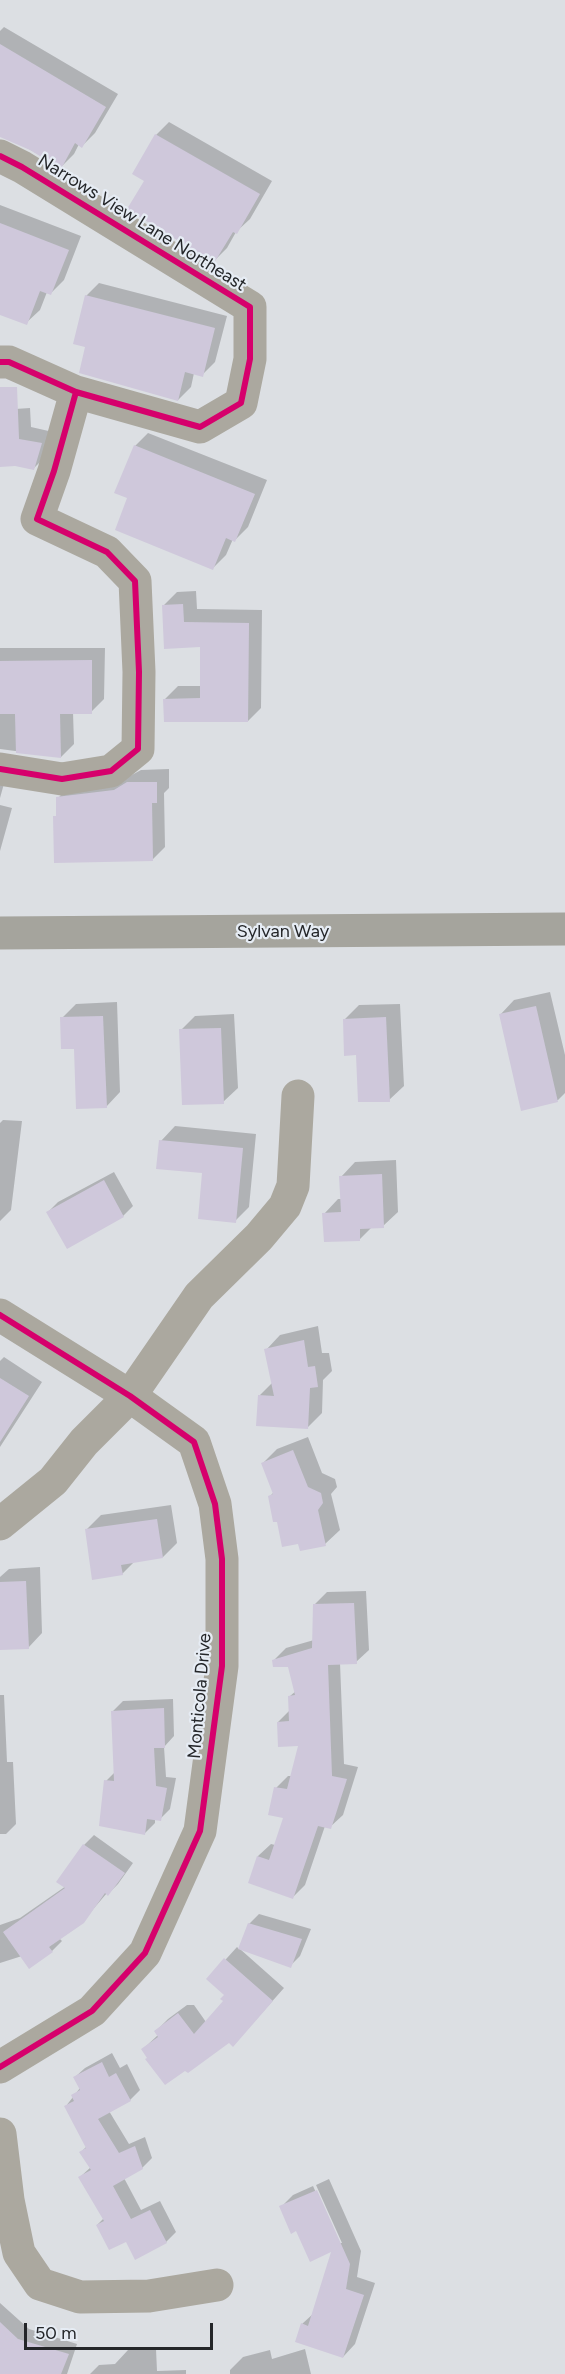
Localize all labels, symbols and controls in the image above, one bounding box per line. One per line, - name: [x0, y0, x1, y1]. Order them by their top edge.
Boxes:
- street label: Narrows View Lane Northeast: [34, 150, 250, 296]
- street label: Sylvan Way: [237, 921, 329, 943]
- street label: Monticola Drive: [184, 1632, 216, 1760]
- scale bar: [27, 2311, 216, 2349]
- text: 50 m: [35, 2322, 77, 2344]

